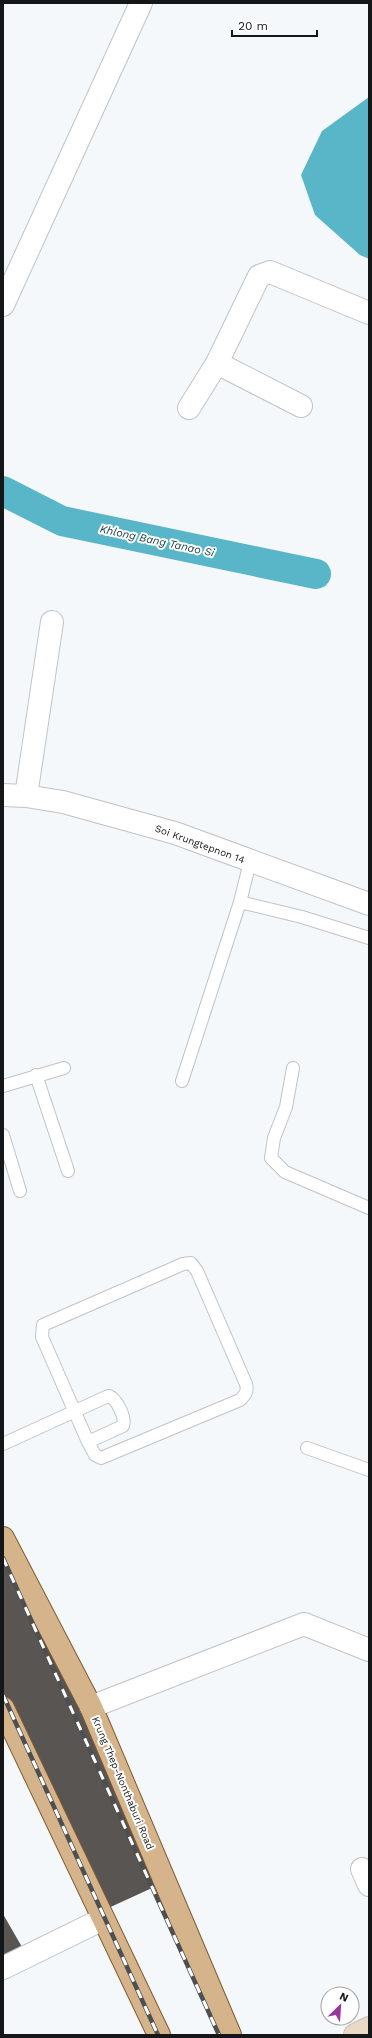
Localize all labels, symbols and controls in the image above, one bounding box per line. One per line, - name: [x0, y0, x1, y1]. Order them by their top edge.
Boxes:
- scale bar: [232, 12, 317, 38]
- text: 20 m: [238, 19, 268, 33]
- water label: Khlong Bang Tanao Si: [99, 523, 217, 560]
- street label: Soi Krungtepnon 14: [154, 823, 246, 865]
- street label: Krung Thep-Nonthaburi Road: [90, 1715, 156, 1851]
- north arrow: [320, 1986, 360, 2026]
- text: N: [338, 1990, 350, 2005]

